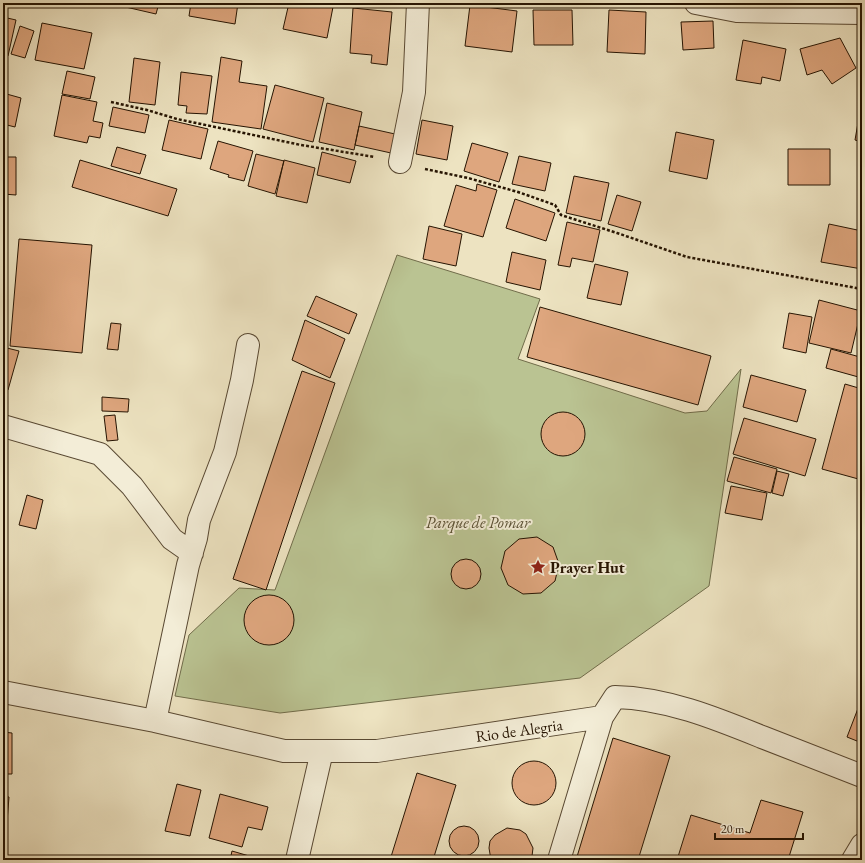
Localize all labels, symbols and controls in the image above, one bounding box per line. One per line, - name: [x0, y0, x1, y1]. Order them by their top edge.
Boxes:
- park label: Parque de Pomar: [426, 512, 531, 534]
- place label: Prayer Hut: [550, 557, 625, 578]
- place icon: Prayer Hut: [529, 558, 547, 576]
- street label: Rio de Alegria: [474, 714, 565, 747]
- scale bar: [715, 815, 803, 841]
- text: 20 m: [721, 821, 745, 837]

